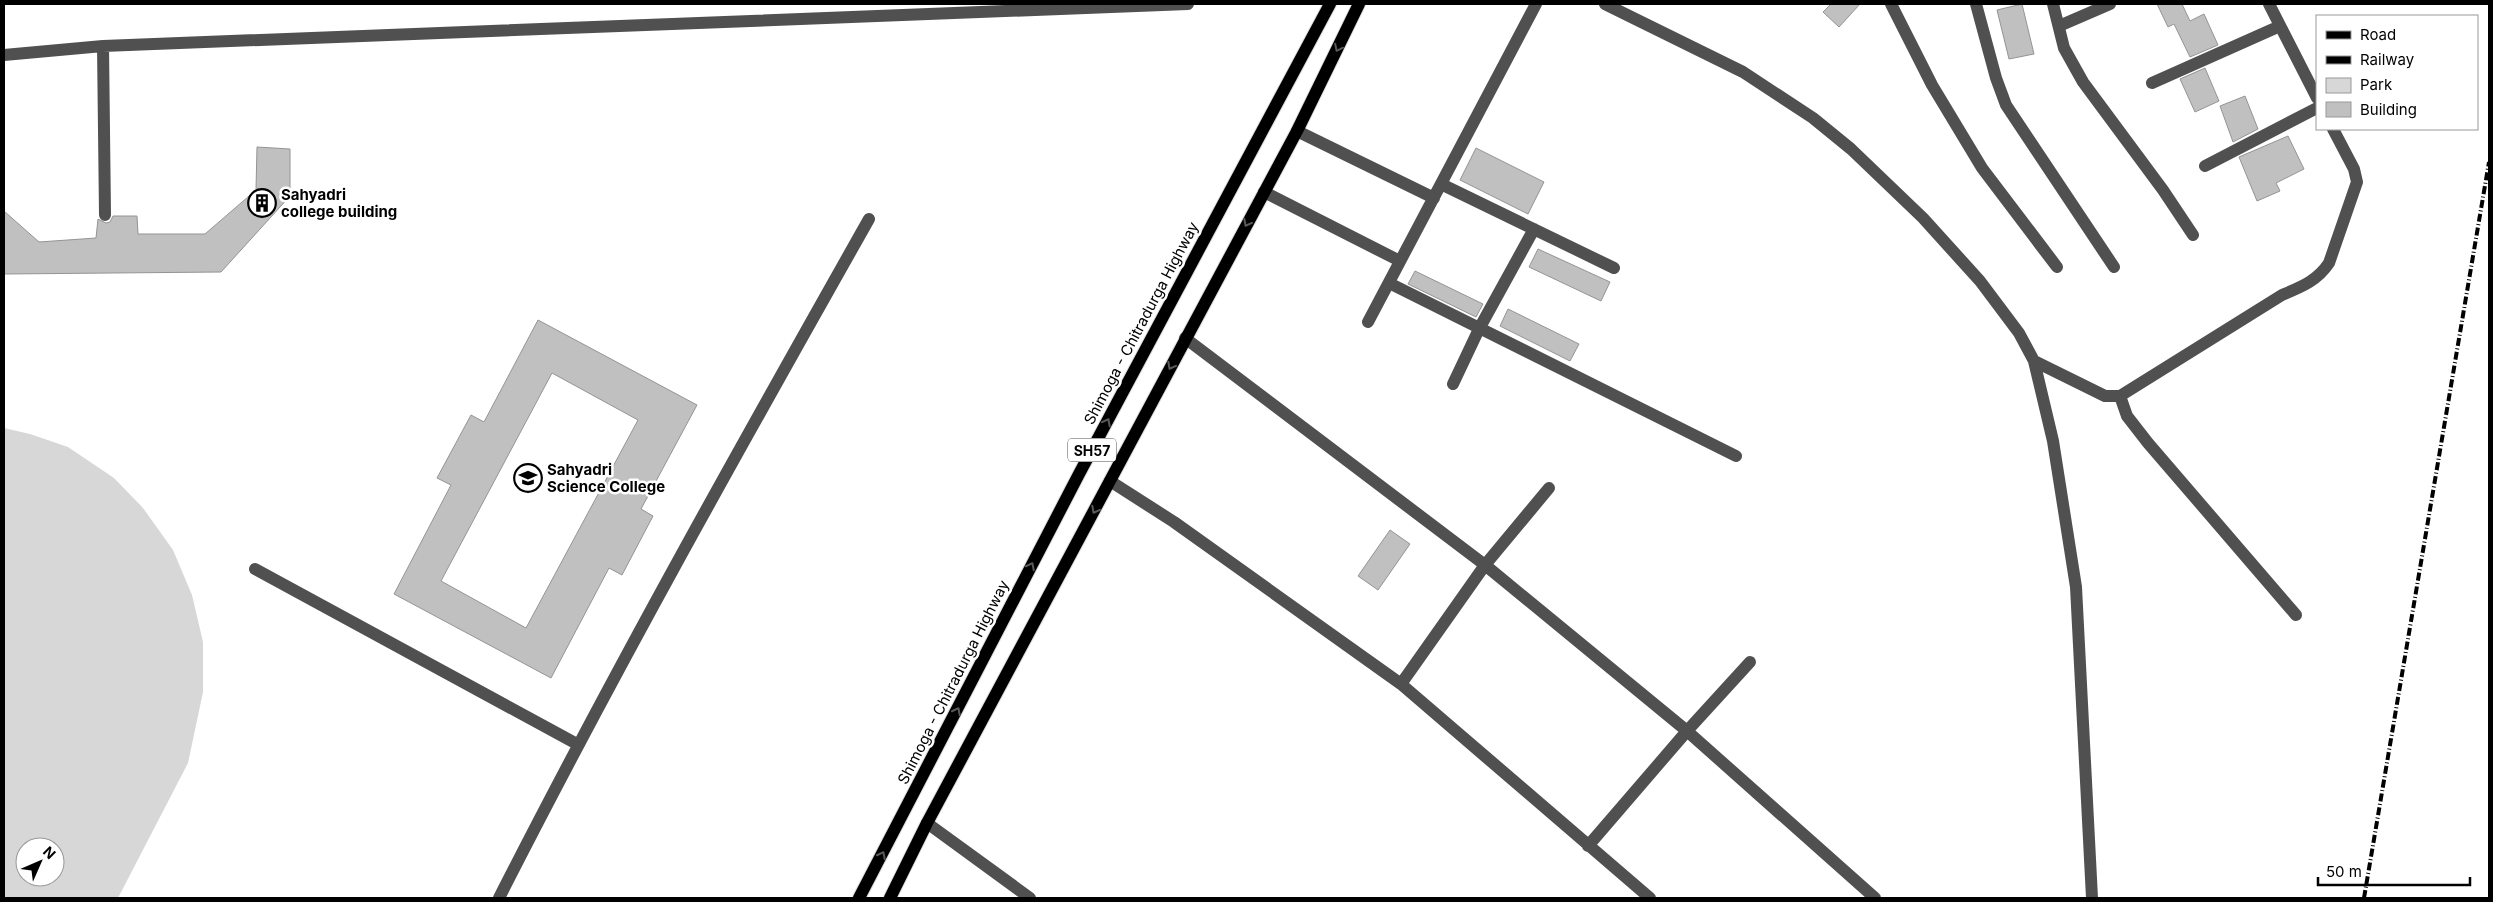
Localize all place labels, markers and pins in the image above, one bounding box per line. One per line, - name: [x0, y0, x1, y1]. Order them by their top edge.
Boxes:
- place label: Sahyadri college building: [281, 185, 397, 221]
- building icon: Sahyadri college building: [247, 188, 277, 218]
- place label: Sahyadri Science College: [547, 460, 665, 496]
- school or university icon: Sahyadri Science College: [513, 463, 543, 493]

